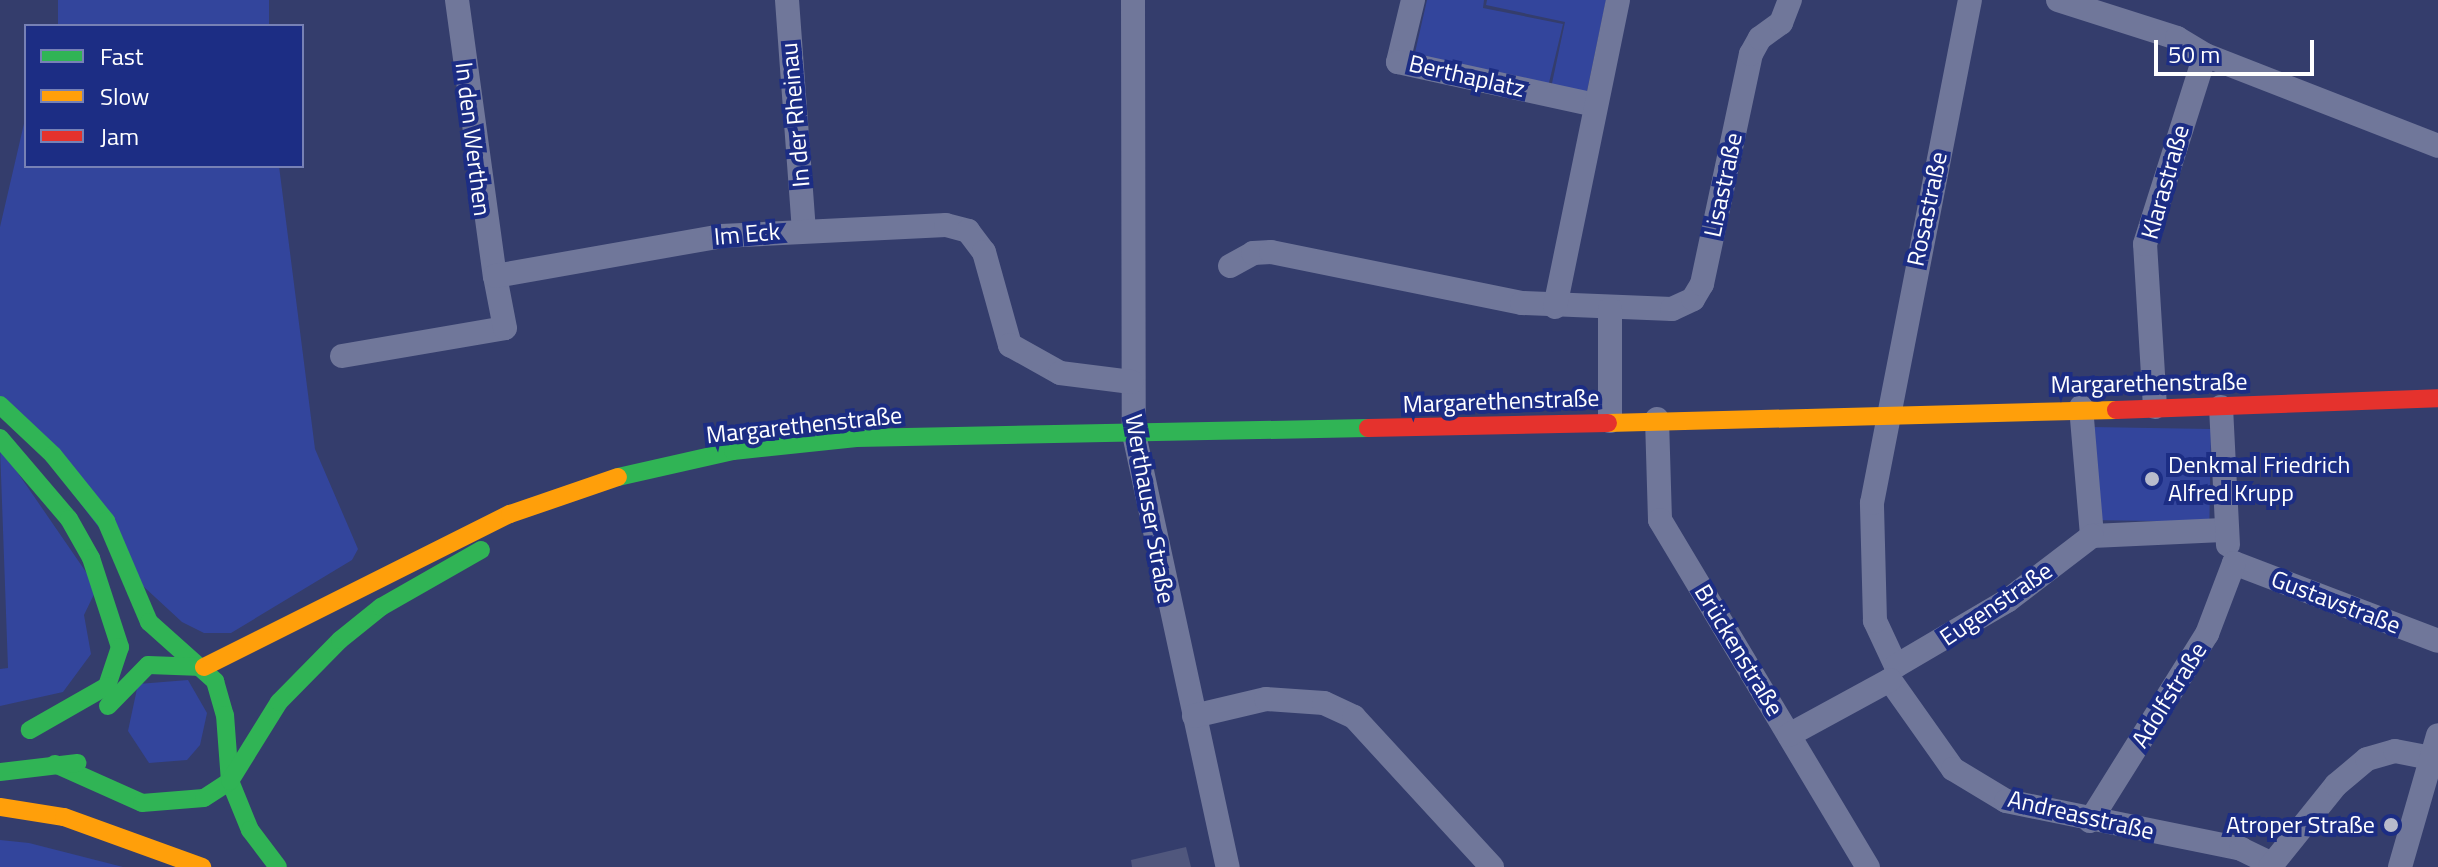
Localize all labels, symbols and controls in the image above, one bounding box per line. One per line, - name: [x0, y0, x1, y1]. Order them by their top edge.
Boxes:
- legend: [24, 24, 304, 168]
- scale bar: [2158, 24, 2318, 74]
- text: 50 m: [2168, 36, 2220, 72]
- text: Fast: [100, 38, 143, 74]
- street label: In der Rheinau: [774, 41, 816, 189]
- street label: Berthaplatz: [1406, 49, 1528, 103]
- street label: In den Werthen: [449, 61, 497, 217]
- text: Slow: [100, 78, 149, 114]
- text: Jam: [100, 118, 139, 154]
- street label: Klarastraße: [2135, 122, 2195, 242]
- street label: Lisastraße: [1698, 130, 1748, 240]
- street label: Rosastraße: [1901, 149, 1953, 269]
- street label: Im Eck: [713, 217, 781, 251]
- street label: Margarethenstraße: [2050, 367, 2248, 399]
- street label: Margarethenstraße: [1402, 383, 1600, 419]
- street label: Margarethenstraße: [705, 400, 903, 450]
- street label: Werthauser Straße: [1119, 412, 1181, 606]
- place label: Denkmal Friedrich Alfred Krupp: [2168, 451, 2350, 507]
- marker: Denkmal Friedrich Alfred Krupp: [2143, 470, 2161, 488]
- street label: Eugenstraße: [1934, 556, 2058, 652]
- street label: Gustavstraße: [2267, 564, 2405, 640]
- street label: Brückenstraße: [1688, 579, 1790, 721]
- street label: Adolfstraße: [2125, 637, 2213, 753]
- street label: Andreasstraße: [2005, 784, 2157, 846]
- place label: Atroper Straße: [2226, 811, 2375, 839]
- marker: Atroper Straße: [2382, 816, 2400, 834]

